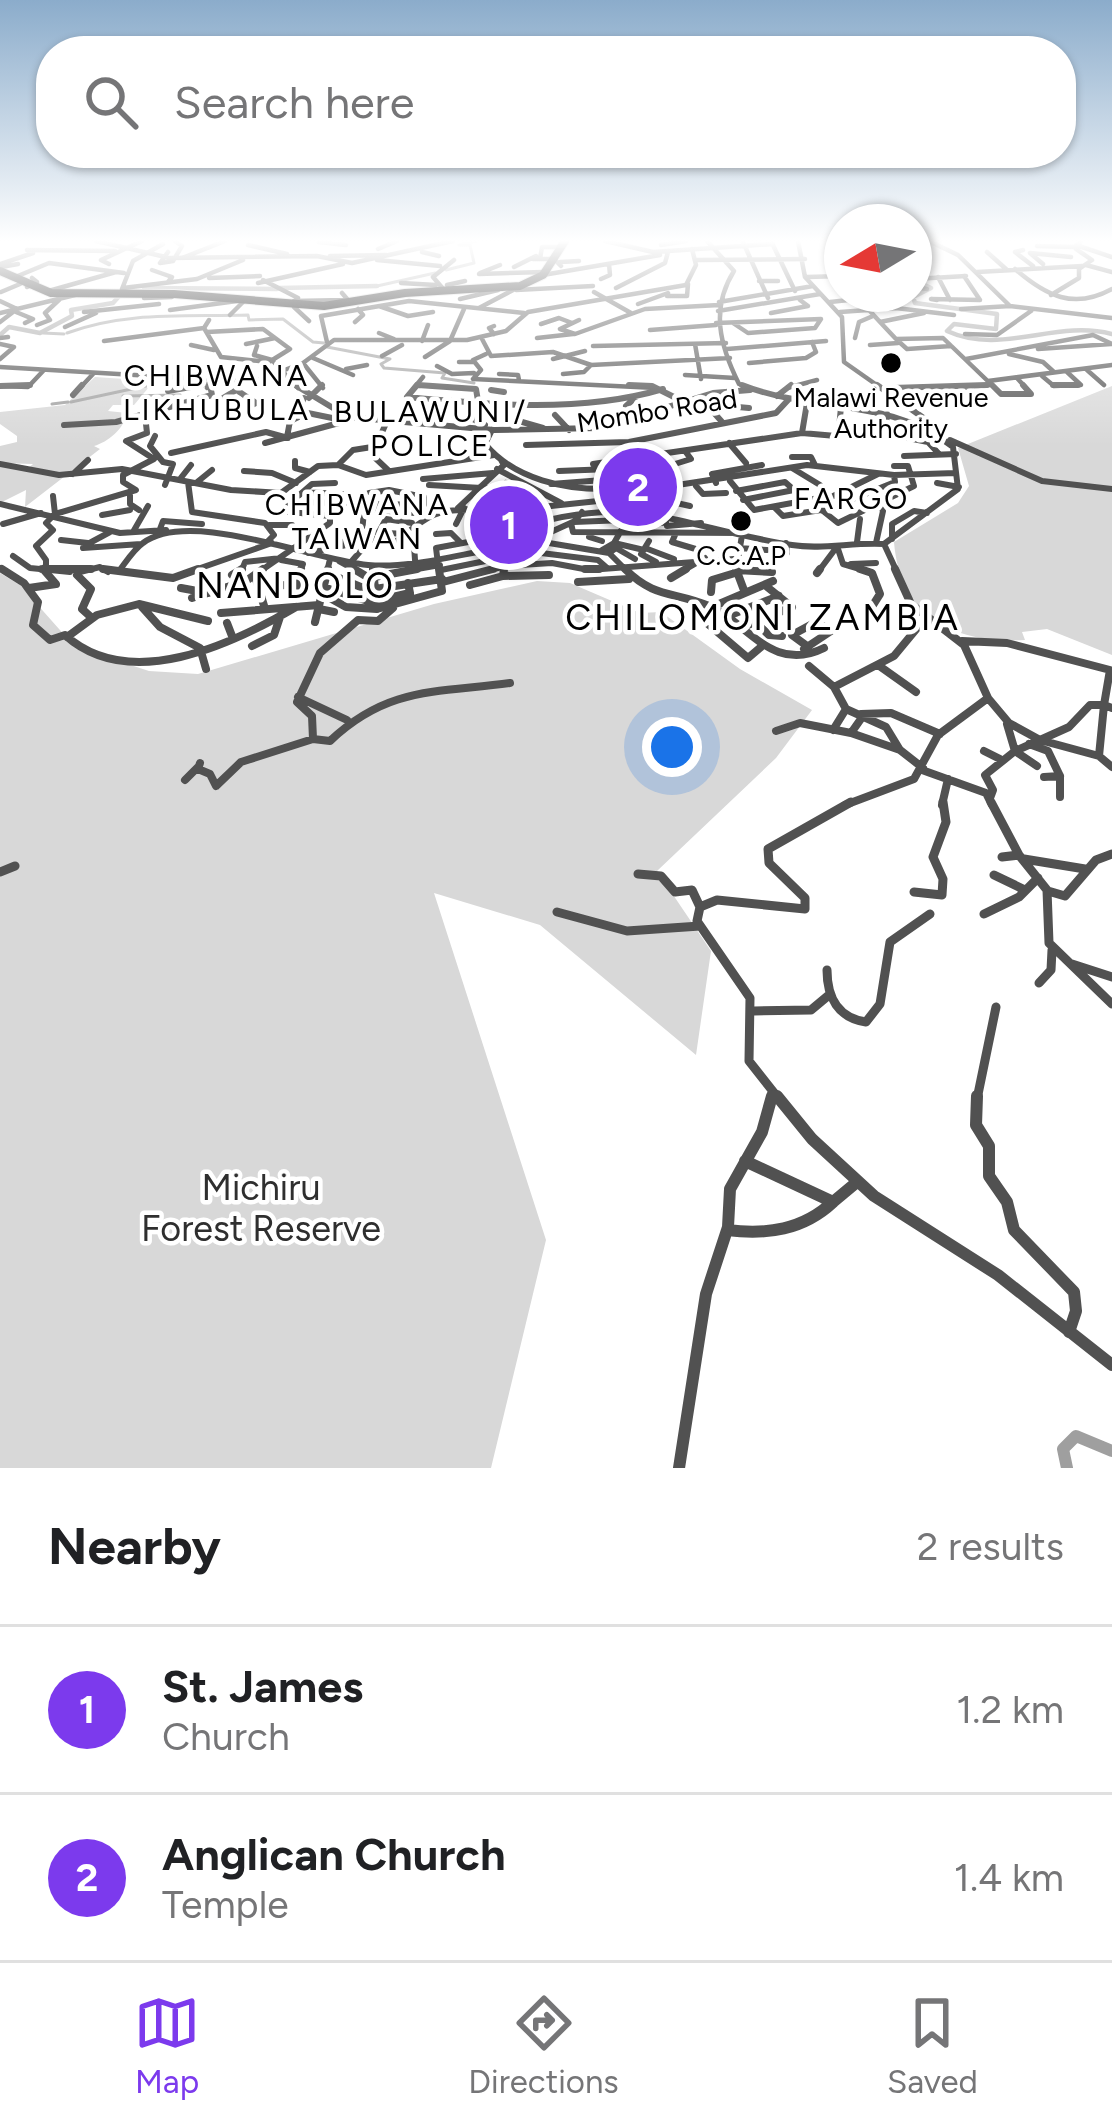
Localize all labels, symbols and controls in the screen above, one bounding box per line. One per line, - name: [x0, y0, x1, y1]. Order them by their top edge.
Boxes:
- search box: [36, 36, 1076, 168]
- icon: search: [78, 69, 144, 135]
- text: Search here: [174, 75, 414, 129]
- north arrow: [824, 204, 932, 312]
- marker: Malawi Revenue Authority: [878, 350, 904, 376]
- district label: CHIBWANA LIKHUBULA: [123, 357, 311, 428]
- place label: Malawi Revenue Authority: [794, 381, 988, 445]
- street label: Mombo Road: [574, 382, 739, 439]
- district label: BULAWUNI/ POLICE: [334, 393, 528, 464]
- pin: 2: [599, 442, 677, 532]
- pin: 1: [470, 480, 548, 570]
- district label: FARGO: [794, 480, 910, 517]
- district label: CHIBWANA TAIWAN: [265, 486, 451, 557]
- marker: C.C.A.P: [728, 508, 754, 534]
- place label: C.C.A.P: [696, 539, 786, 572]
- district label: NANDOLO: [196, 564, 396, 607]
- district label: CHILOMONI ZAMBIA: [565, 596, 961, 639]
- your location: [642, 717, 702, 777]
- park label: Michiru Forest Reserve: [141, 1166, 381, 1250]
- text: Nearby: [48, 1516, 221, 1577]
- text: 2 results: [917, 1523, 1064, 1570]
- text: St. James: [162, 1659, 363, 1713]
- text: 1: [79, 1686, 95, 1733]
- text: 1.2 km: [956, 1686, 1064, 1733]
- text: Church: [162, 1713, 290, 1760]
- text: Anglican Church: [162, 1827, 506, 1881]
- text: 2: [76, 1854, 98, 1901]
- text: 1.4 km: [954, 1854, 1064, 1901]
- text: Temple: [162, 1881, 289, 1928]
- tab: Map: [134, 1990, 200, 2101]
- tab: Directions: [468, 1990, 619, 2101]
- tab: Saved: [887, 1990, 978, 2101]

